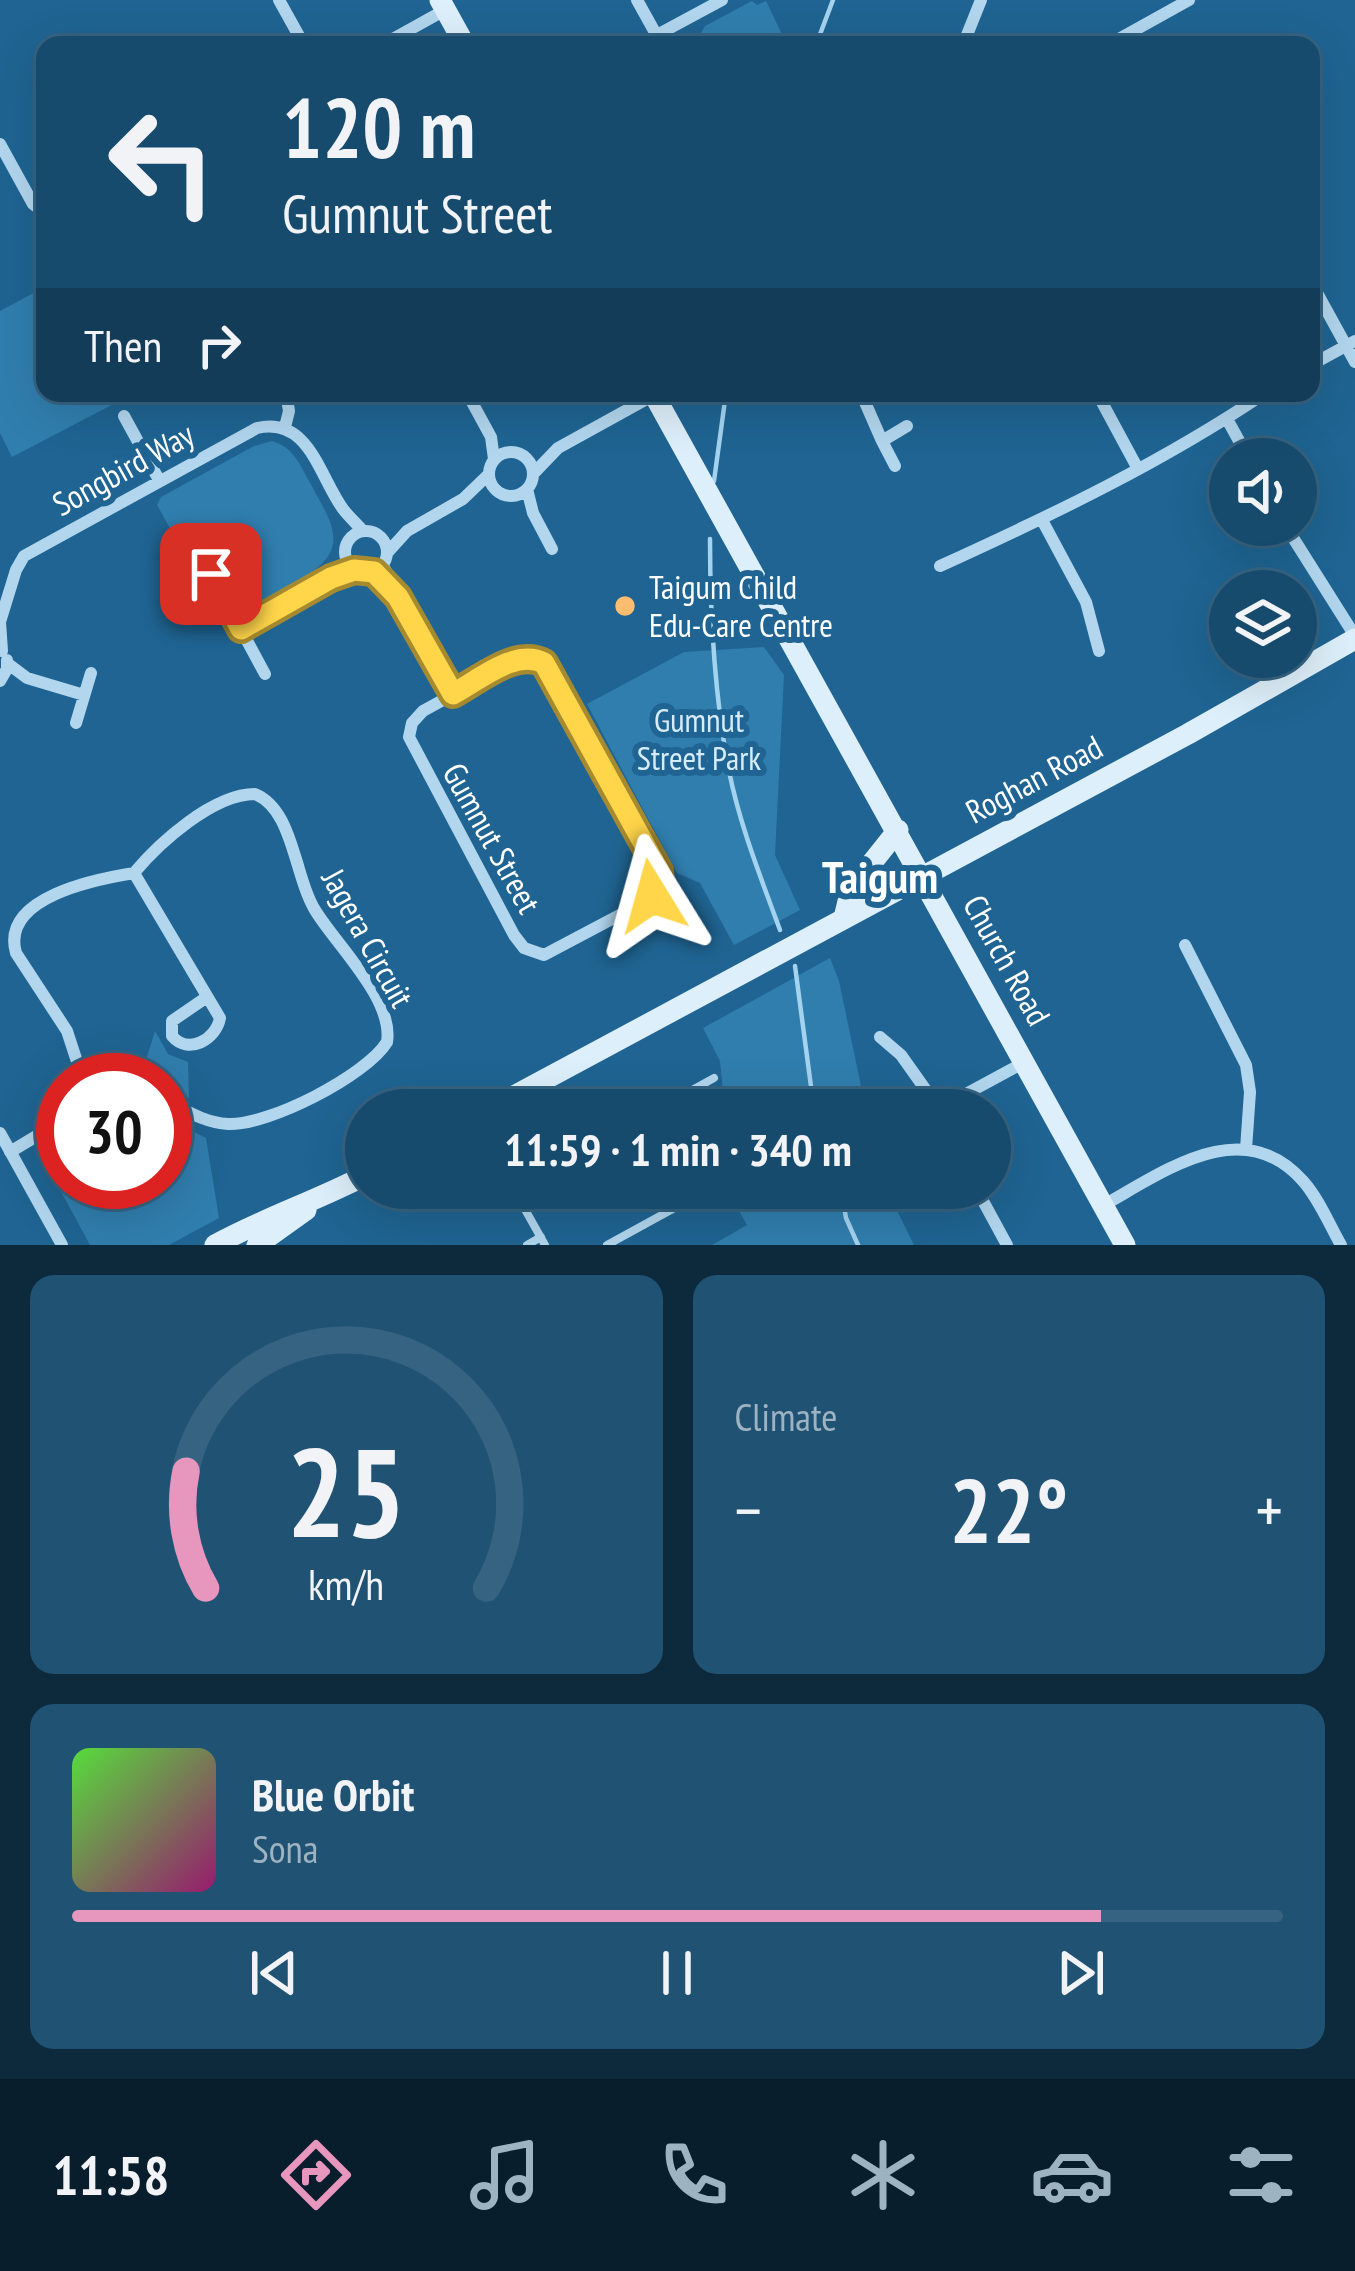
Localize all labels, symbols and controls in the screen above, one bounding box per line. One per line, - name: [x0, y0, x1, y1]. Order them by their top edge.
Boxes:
- text: 120 m: [282, 72, 475, 181]
- icon: left: [84, 84, 240, 240]
- text: Gumnut Street: [282, 178, 552, 248]
- icon: right: [186, 312, 252, 378]
- text: Then: [84, 316, 162, 374]
- street label: Songbird Way: [45, 412, 202, 525]
- map controls: [1209, 438, 1317, 678]
- button: sound: [1209, 438, 1317, 546]
- pin: [160, 523, 262, 625]
- icon: arrive: [178, 541, 244, 607]
- place label: Taigum Child Edu-Care Centre: [649, 565, 833, 646]
- button: layers: [1209, 570, 1317, 678]
- marker: Taigum Child Edu-Care Centre: [612, 593, 638, 619]
- park label: Gumnut Street Park: [637, 698, 761, 779]
- street label: Roghan Road: [958, 725, 1109, 832]
- street label: Gumnut Street: [434, 755, 551, 920]
- position arrow: [589, 833, 715, 959]
- district label: Taigum: [822, 847, 938, 905]
- street label: Jagera Circuit: [312, 860, 424, 1015]
- street label: Church Road: [954, 887, 1061, 1033]
- speed limit sign: 30: [36, 1053, 192, 1209]
- text: 11:59 · 1 min · 340 m: [504, 1120, 852, 1178]
- text: Climate: [735, 1391, 837, 1442]
- text: 25: [287, 1410, 406, 1571]
- text: 22°: [949, 1451, 1068, 1568]
- text: −: [735, 1467, 762, 1552]
- text: +: [1256, 1467, 1283, 1552]
- text: km/h: [308, 1555, 384, 1611]
- text: Blue Orbit: [252, 1765, 414, 1823]
- text: Sona: [252, 1823, 318, 1874]
- icon: previous: [241, 1940, 307, 2006]
- icon: pause: [644, 1940, 710, 2006]
- icon: next: [1048, 1940, 1114, 2006]
- icon: directions: [274, 2133, 358, 2217]
- icon: music: [463, 2133, 547, 2217]
- icon: phone: [652, 2133, 736, 2217]
- icon: climate: [841, 2133, 925, 2217]
- icon: car: [1030, 2133, 1114, 2217]
- icon: filters: [1219, 2133, 1303, 2217]
- text: 11:58: [52, 2140, 169, 2210]

